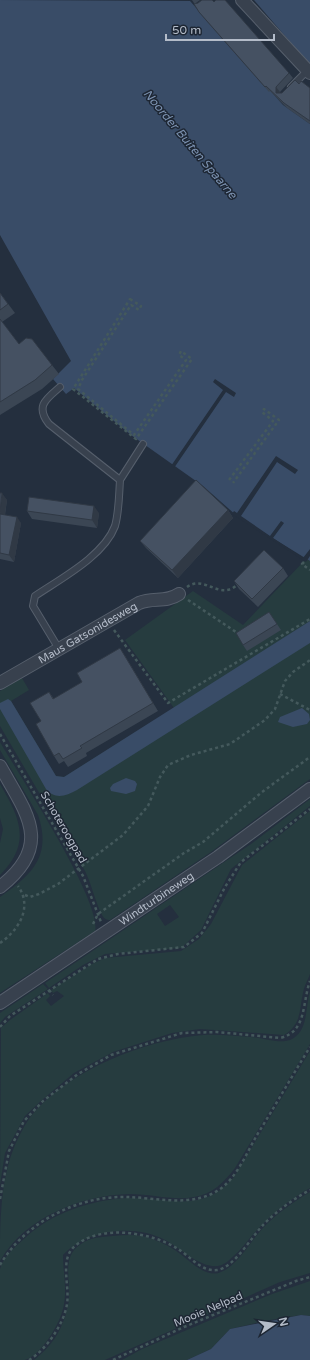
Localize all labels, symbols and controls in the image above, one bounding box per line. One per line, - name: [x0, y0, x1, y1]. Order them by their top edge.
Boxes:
- scale bar: [166, 16, 274, 42]
- text: 50 m: [172, 23, 201, 37]
- water label: Noorder Buiten Spaarne: [140, 87, 240, 202]
- street label: Maus Gatsonidesweg: [36, 599, 140, 667]
- street label: Schoteroogpad: [38, 789, 89, 866]
- street label: Windturbineweg: [117, 869, 196, 928]
- street label: Mooie Nelpad: [172, 1289, 245, 1330]
- north arrow: [254, 1304, 294, 1344]
- text: N: [276, 1316, 291, 1328]

